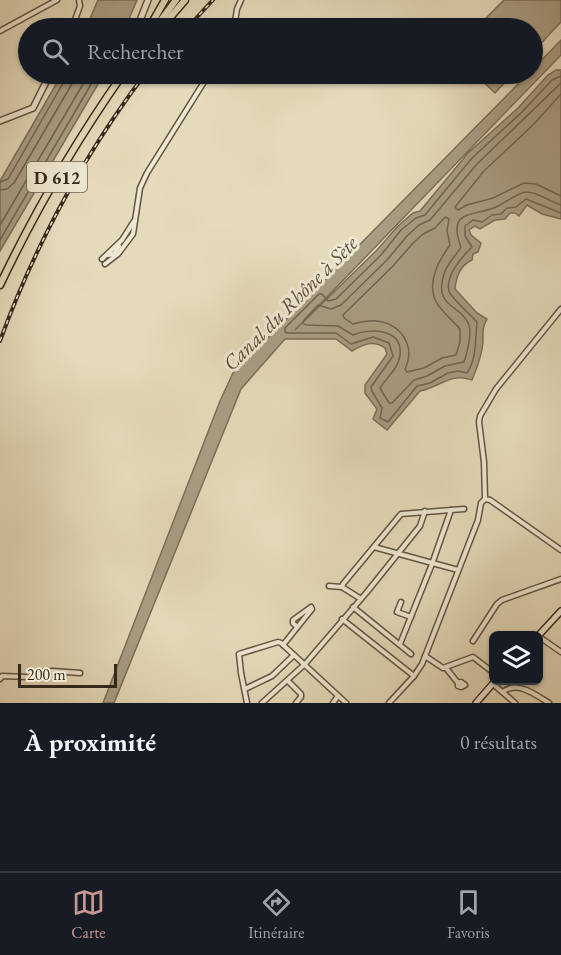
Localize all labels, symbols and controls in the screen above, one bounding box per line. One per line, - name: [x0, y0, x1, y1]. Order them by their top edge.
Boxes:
- search box: [18, 18, 543, 84]
- icon: search: [39, 35, 72, 68]
- text: Rechercher: [87, 37, 183, 66]
- road number: D 612: [27, 162, 87, 192]
- water label: Canal du Rhône à Sète: [217, 229, 364, 376]
- map controls: [489, 631, 543, 685]
- button: layers: [489, 631, 543, 685]
- scale bar: [18, 661, 117, 688]
- text: 200 m: [27, 664, 66, 685]
- text: À proximité: [24, 725, 156, 759]
- text: 0 résultats: [460, 729, 537, 755]
- tab: Carte: [71, 886, 106, 943]
- tab: Itinéraire: [248, 886, 304, 943]
- tab: Favoris: [447, 886, 490, 943]

